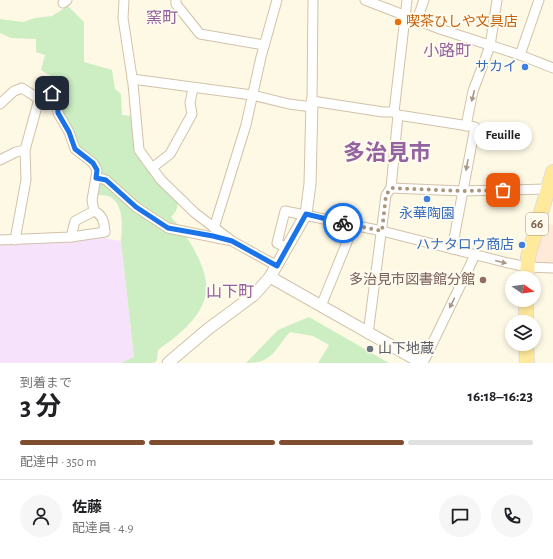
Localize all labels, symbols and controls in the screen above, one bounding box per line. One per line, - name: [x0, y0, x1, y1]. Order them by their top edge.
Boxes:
- district label: 窯町: [146, 10, 178, 26]
- place label: 喫茶ひしや文具店: [406, 14, 518, 29]
- marker: 喫茶ひしや文具店: [393, 17, 403, 27]
- district label: 小路町: [423, 42, 471, 59]
- place label: サカイ: [475, 60, 517, 74]
- marker: サカイ: [520, 62, 530, 72]
- pin: [35, 76, 69, 110]
- icon: home: [41, 82, 63, 104]
- one-way arrow: [469, 90, 475, 102]
- callout: Feuille: [474, 122, 532, 150]
- text: Feuille: [486, 129, 520, 142]
- district label: 多治見市: [343, 141, 431, 164]
- one-way arrow: [464, 159, 470, 171]
- pin: [486, 173, 520, 207]
- icon: bag: [492, 179, 514, 201]
- marker: 永華陶園: [422, 194, 432, 204]
- courier: [323, 203, 363, 243]
- place label: 永華陶園: [399, 206, 455, 221]
- icon: bike: [332, 212, 354, 234]
- road number: 66: [526, 213, 548, 235]
- place label: ハナタロウ商店: [416, 237, 514, 252]
- marker: ハナタロウ商店: [517, 240, 527, 250]
- one-way arrow: [495, 259, 507, 265]
- north arrow: [505, 271, 541, 307]
- map controls: [505, 271, 541, 351]
- place label: 多治見市図書館分館: [349, 272, 475, 287]
- marker: 多治見市図書館分館: [478, 275, 488, 285]
- district label: 山下町: [206, 284, 254, 300]
- one-way arrow: [449, 297, 455, 308]
- button: layers: [505, 315, 541, 351]
- place label: 山下地蔵: [378, 341, 434, 356]
- marker: 山下地蔵: [365, 344, 375, 354]
- text: 到着まで: [20, 377, 72, 390]
- text: 16:18–16:23: [468, 389, 533, 404]
- text: 3 分: [20, 394, 61, 420]
- text: 配達中 · 350 m: [20, 456, 96, 469]
- button: person: [20, 495, 62, 537]
- button: chat: [439, 495, 481, 537]
- button: phone: [491, 495, 533, 537]
- text: 佐藤: [72, 500, 102, 515]
- text: 配達員 · 4.9: [72, 522, 134, 535]

